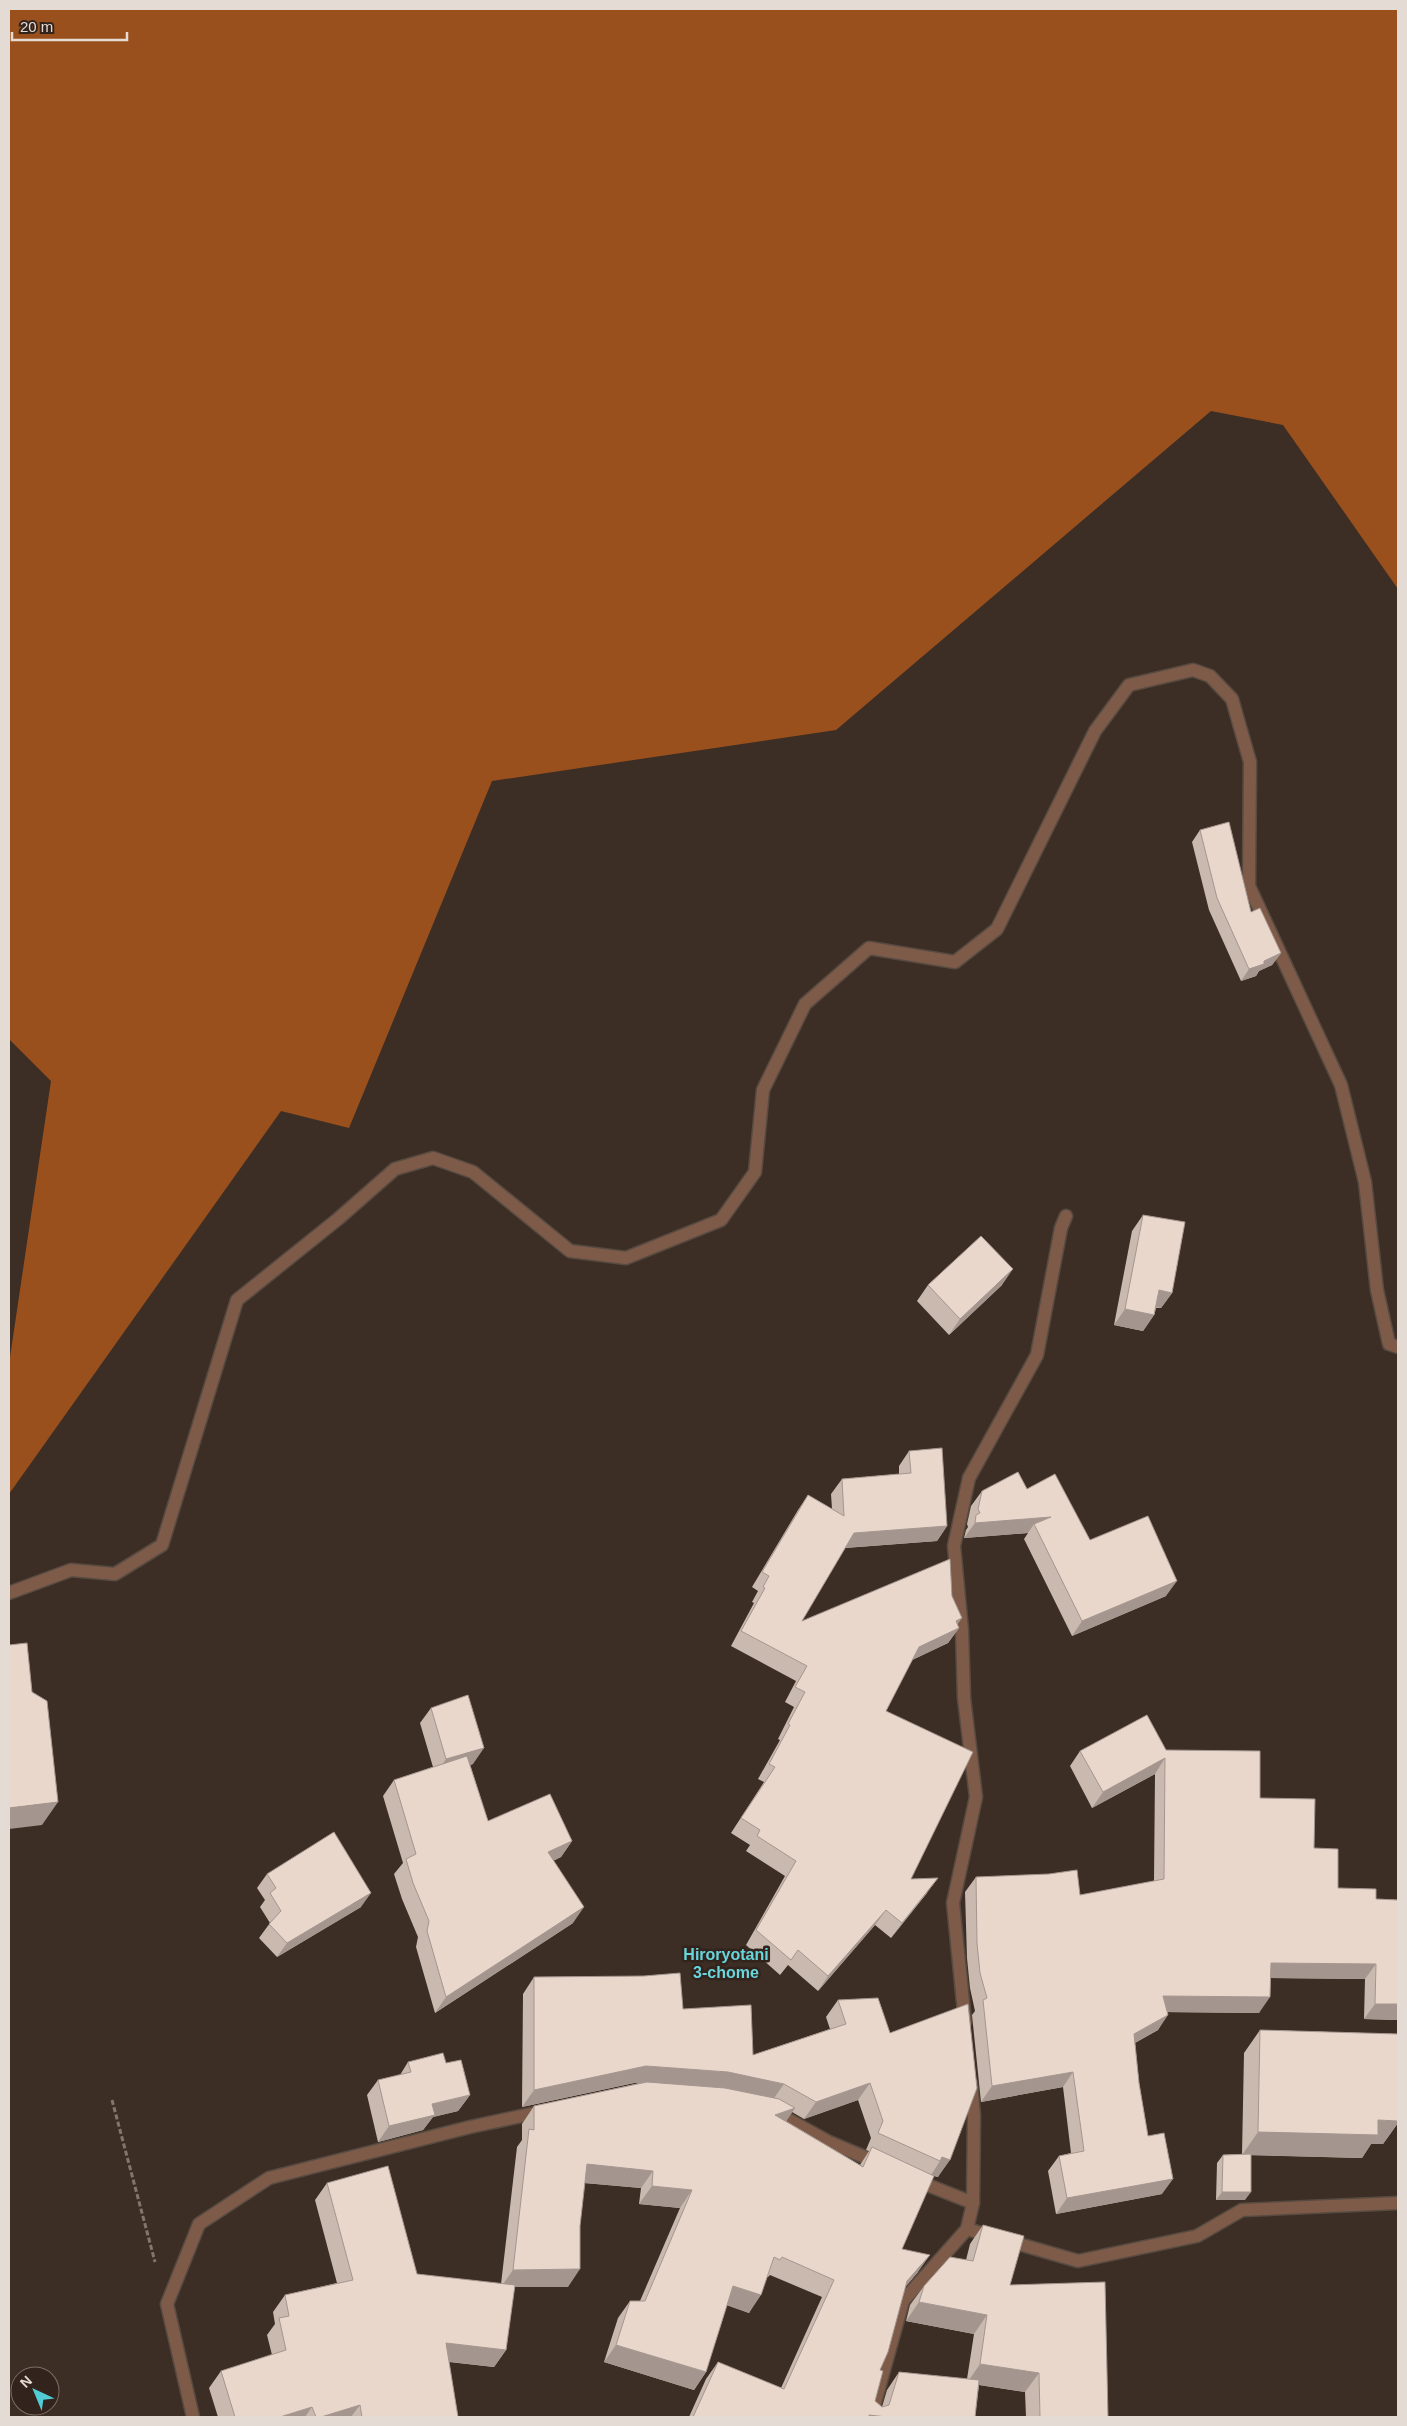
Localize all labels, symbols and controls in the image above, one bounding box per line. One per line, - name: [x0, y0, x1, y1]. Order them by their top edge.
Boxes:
- scale bar: [12, 10, 128, 42]
- text: 20 m: [20, 18, 53, 35]
- district label: Hiroryotani 3-chome: [683, 1946, 769, 1981]
- north arrow: [10, 2366, 60, 2416]
- text: N: [17, 2372, 35, 2391]

